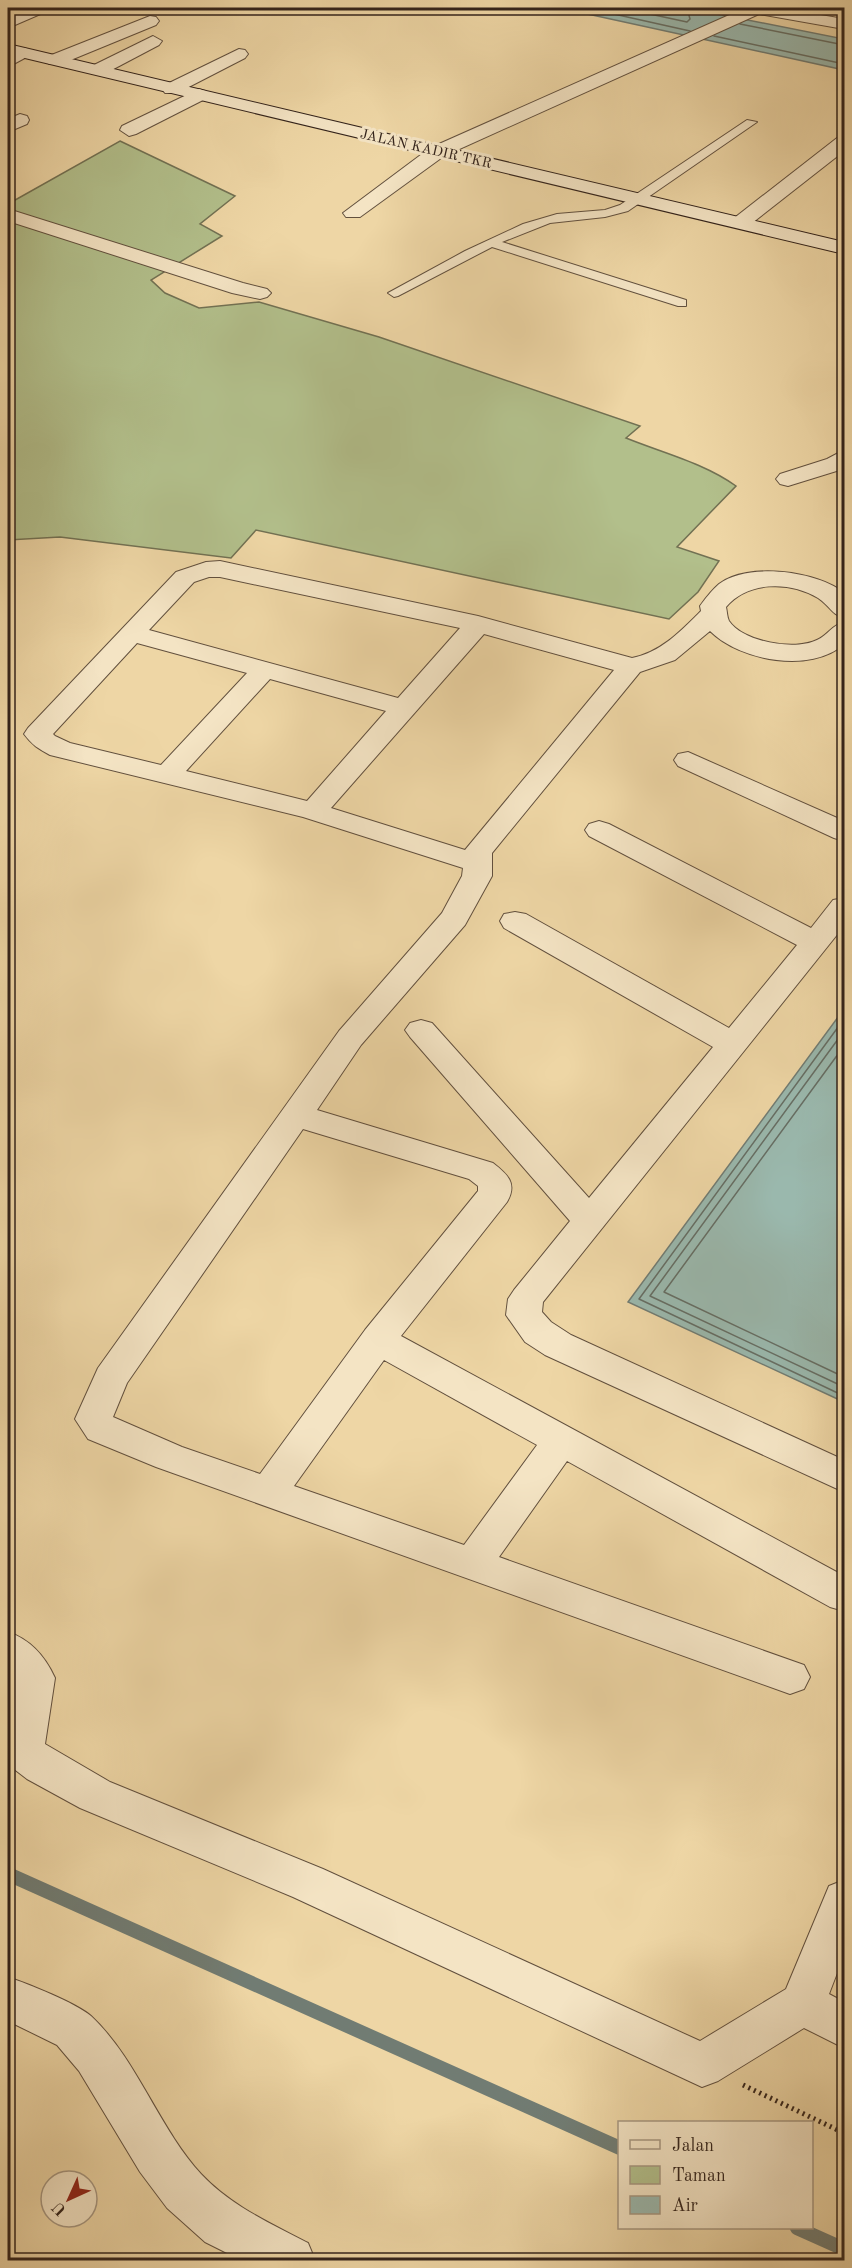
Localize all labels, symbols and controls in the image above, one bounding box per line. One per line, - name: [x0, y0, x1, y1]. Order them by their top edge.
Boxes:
- street label: JALAN KADIR TKR: [359, 127, 493, 171]
- legend: [618, 2121, 813, 2229]
- text: Jalan: [672, 2137, 714, 2155]
- text: Taman: [672, 2167, 726, 2185]
- north arrow: [39, 2169, 99, 2229]
- text: Air: [672, 2197, 699, 2215]
- text: U: [49, 2198, 70, 2218]

